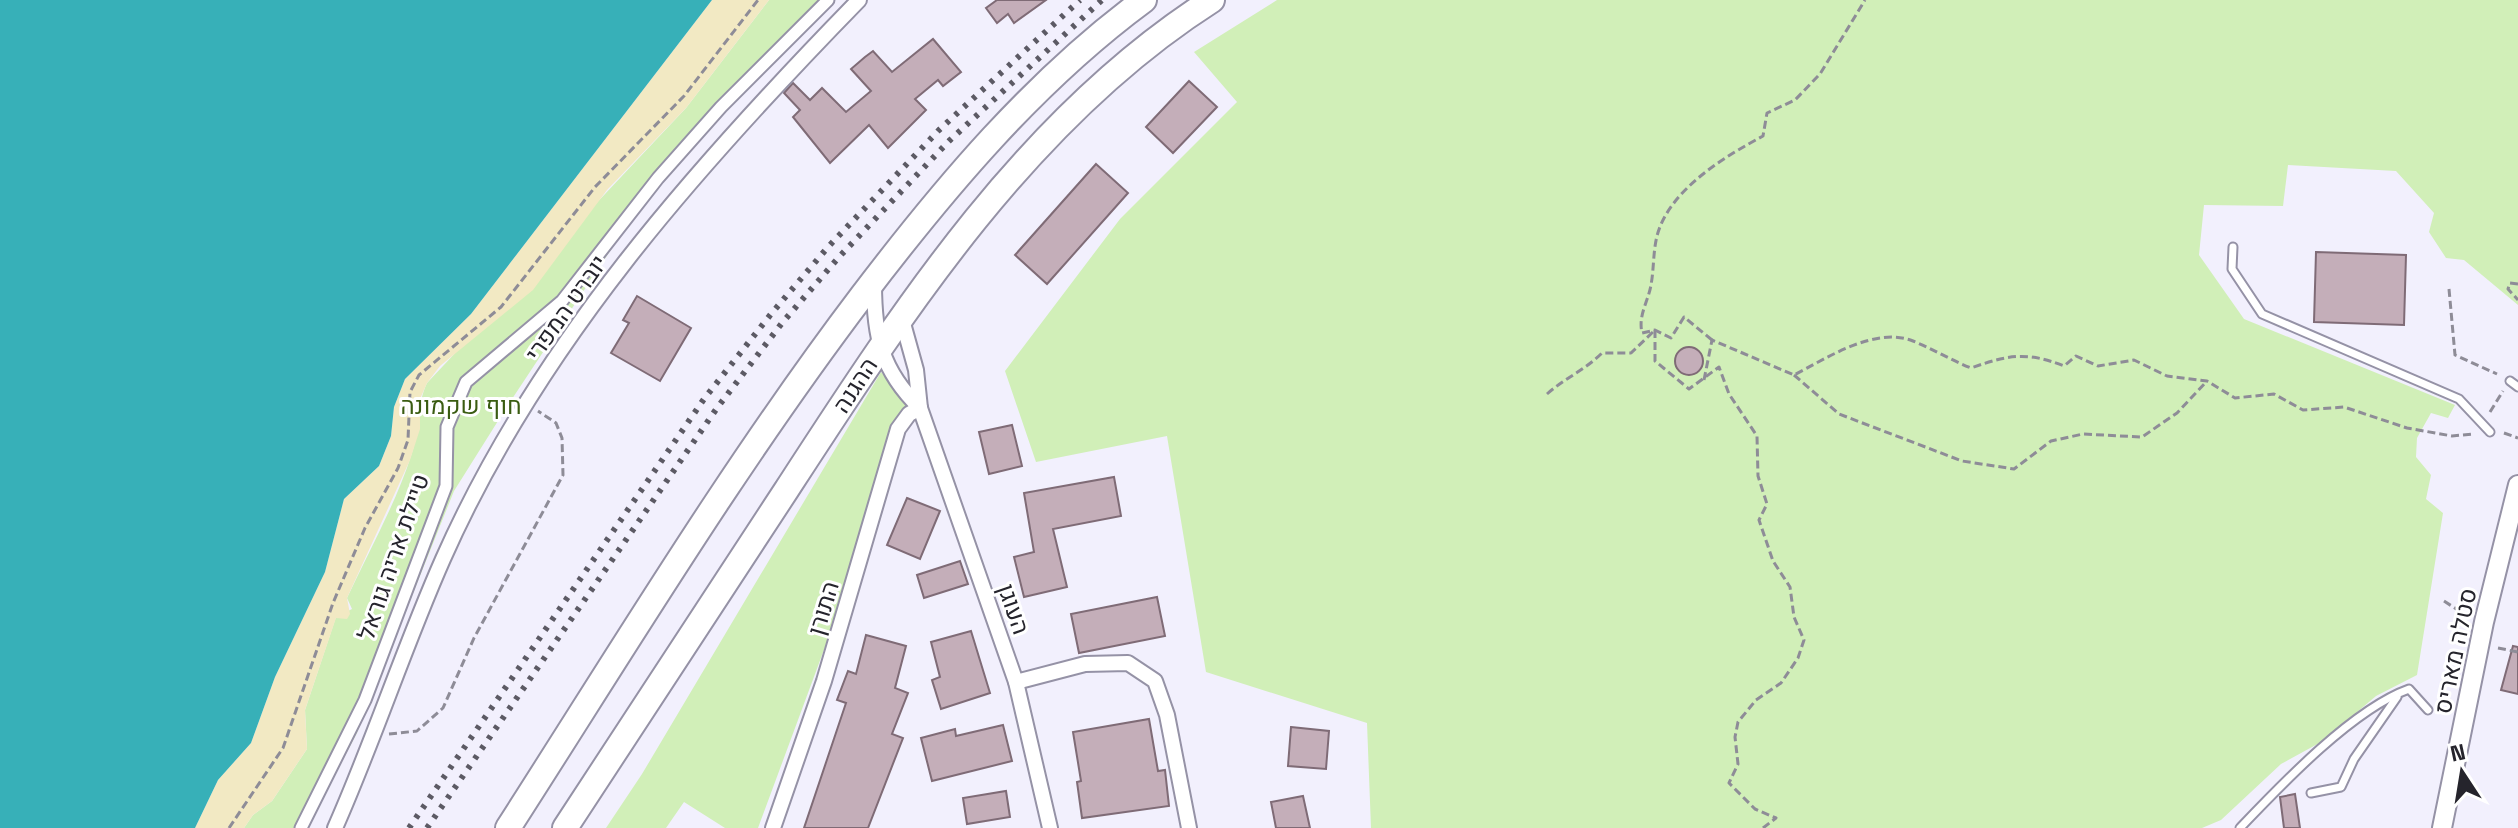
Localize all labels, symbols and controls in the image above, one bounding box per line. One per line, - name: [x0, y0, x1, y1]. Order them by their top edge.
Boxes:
- street label: יוברט המפרי: [518, 249, 614, 367]
- street label: ההגנה: [826, 351, 884, 419]
- park label: חוף שקמונה: [400, 390, 522, 421]
- street label: טיילת אריה גוראל: [350, 470, 436, 644]
- street label: התורן: [800, 577, 846, 639]
- street label: העוגן: [991, 580, 1037, 638]
- street label: סטלה מאריס: [2427, 585, 2483, 717]
- north arrow: [2422, 732, 2502, 812]
- text: N: [2448, 737, 2468, 768]

